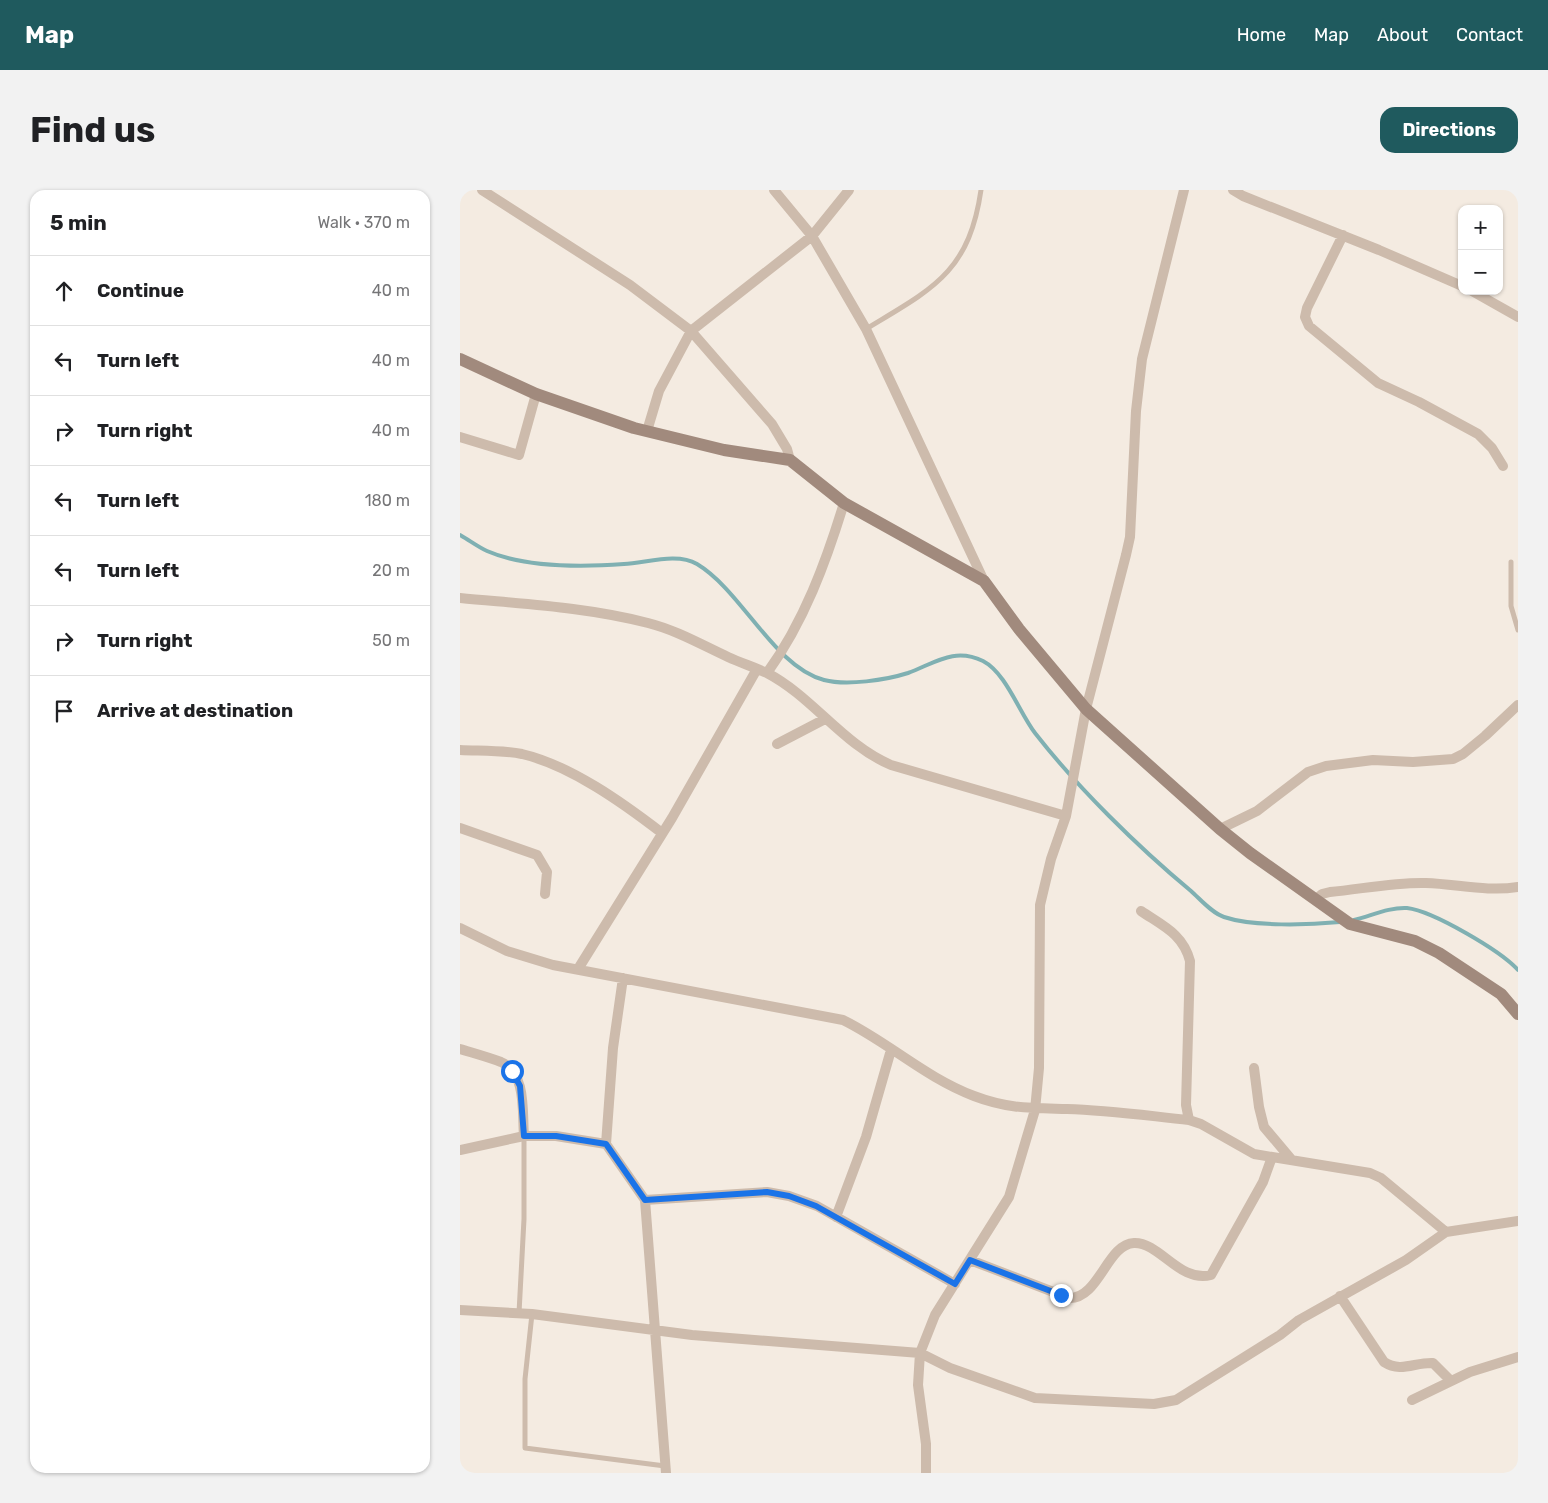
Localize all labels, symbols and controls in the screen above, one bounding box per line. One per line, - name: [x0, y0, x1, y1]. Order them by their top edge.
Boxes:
- text: Map: [25, 21, 74, 49]
- text: Home: [1237, 24, 1286, 46]
- text: Map: [1314, 24, 1349, 46]
- text: About: [1377, 24, 1428, 46]
- text: Contact: [1456, 24, 1523, 46]
- button: Directions: [1380, 107, 1518, 153]
- text: Find us: [30, 109, 155, 151]
- map controls: [1458, 205, 1503, 295]
- button: +: [1458, 205, 1503, 250]
- text: 5 min: [50, 210, 107, 235]
- text: Walk · 370 m: [317, 213, 410, 232]
- button: −: [1458, 250, 1503, 295]
- icon: ahead: [50, 277, 78, 305]
- text: Continue: [97, 279, 184, 302]
- text: 40 m: [372, 281, 410, 300]
- icon: left: [50, 347, 78, 375]
- text: Turn left: [97, 349, 179, 372]
- text: 40 m: [372, 351, 410, 370]
- icon: right: [50, 417, 78, 445]
- text: Turn right: [97, 419, 192, 442]
- text: 40 m: [372, 421, 410, 440]
- icon: left: [50, 487, 78, 515]
- text: Turn left: [97, 489, 179, 512]
- text: 180 m: [365, 491, 410, 510]
- icon: left: [50, 557, 78, 585]
- text: Turn left: [97, 559, 179, 582]
- text: 20 m: [372, 561, 410, 580]
- icon: right: [50, 627, 78, 655]
- text: Turn right: [97, 629, 192, 652]
- text: 50 m: [372, 631, 410, 650]
- icon: arrive: [50, 697, 78, 725]
- text: Arrive at destination: [97, 699, 293, 722]
- route start: [501, 1060, 524, 1083]
- route end: [1050, 1284, 1073, 1307]

